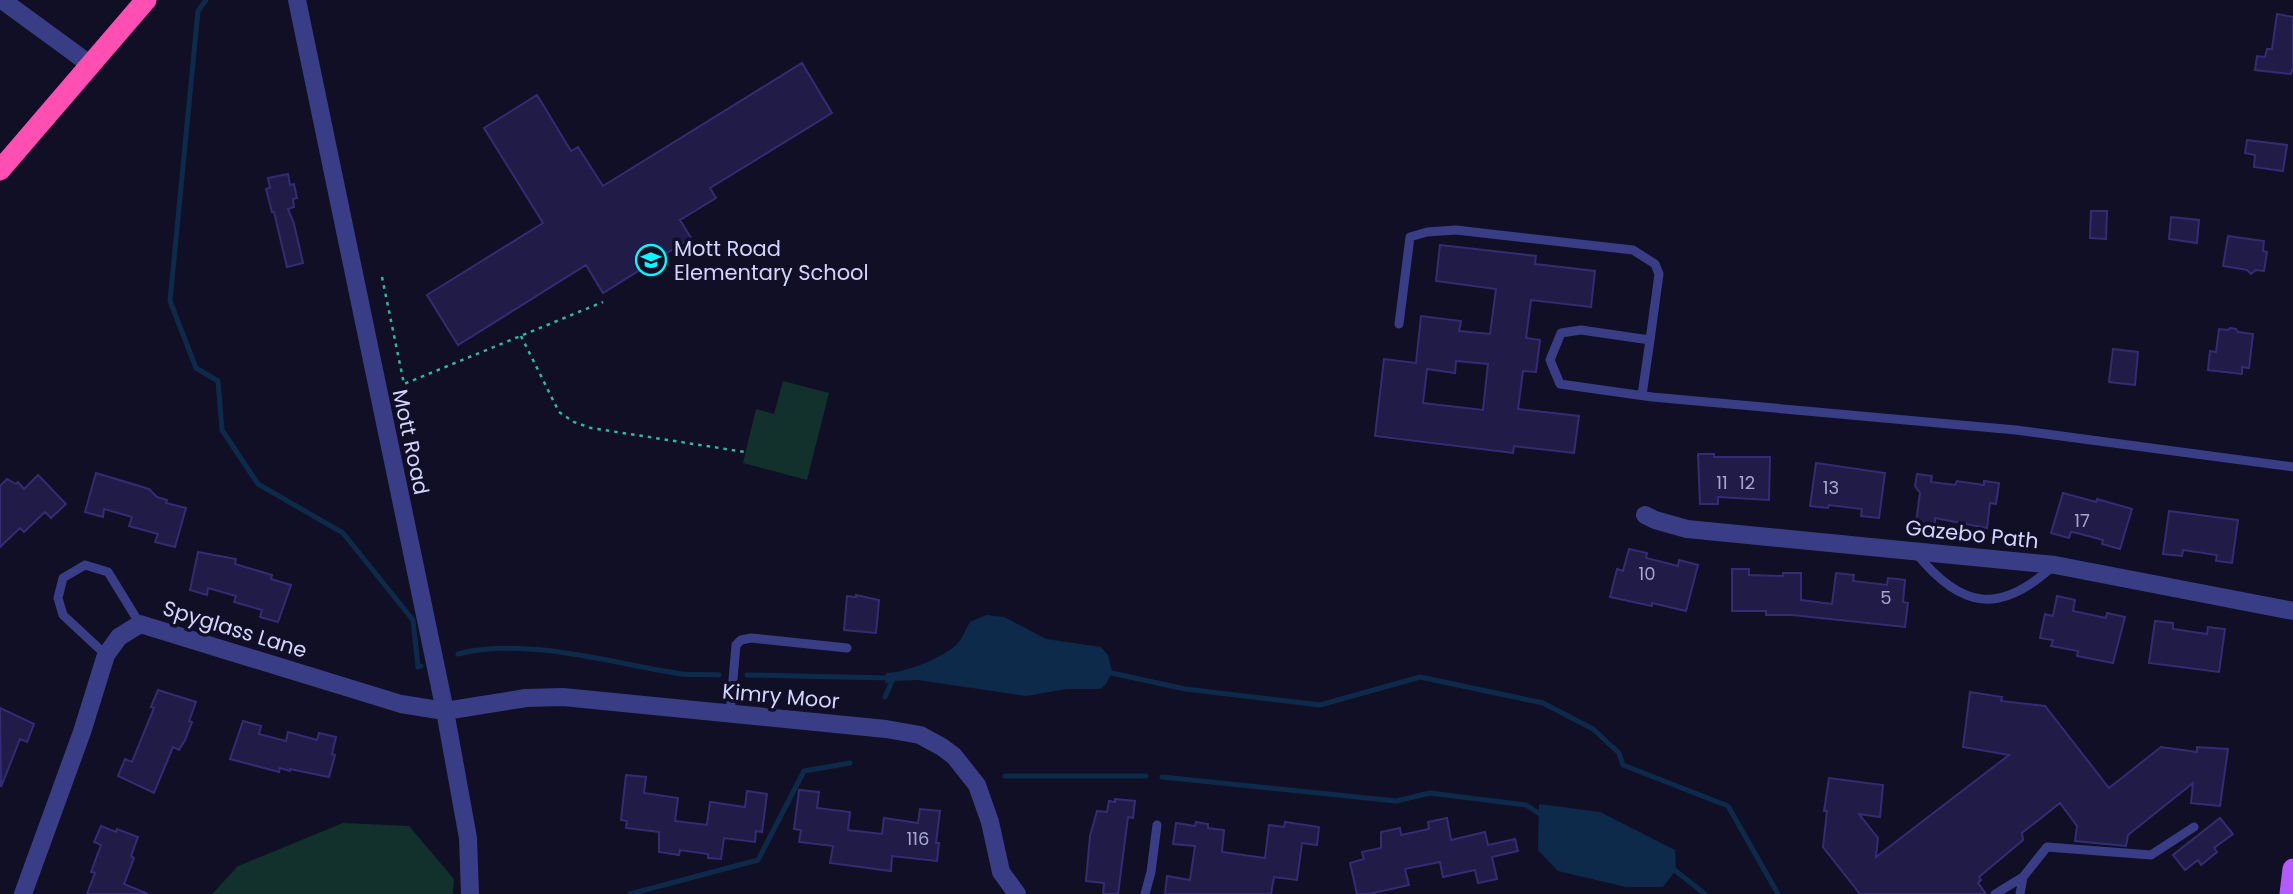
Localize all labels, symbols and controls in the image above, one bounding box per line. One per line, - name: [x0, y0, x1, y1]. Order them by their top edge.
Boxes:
- place label: Mott Road Elementary School: [674, 234, 869, 287]
- school or university icon: Mott Road Elementary School: [634, 243, 668, 277]
- street label: Mott Road: [386, 387, 436, 497]
- house number: 11: [1716, 470, 1728, 495]
- house number: 12: [1739, 470, 1755, 495]
- house number: 13: [1823, 475, 1839, 500]
- house number: 17: [2074, 508, 2090, 533]
- street label: Gazebo Path: [1904, 513, 2040, 555]
- house number: 10: [1638, 561, 1656, 586]
- house number: 5: [1880, 585, 1892, 610]
- street label: Spyglass Lane: [159, 593, 311, 665]
- street label: Kimry Moor: [721, 676, 841, 716]
- house number: 116: [907, 826, 929, 851]

